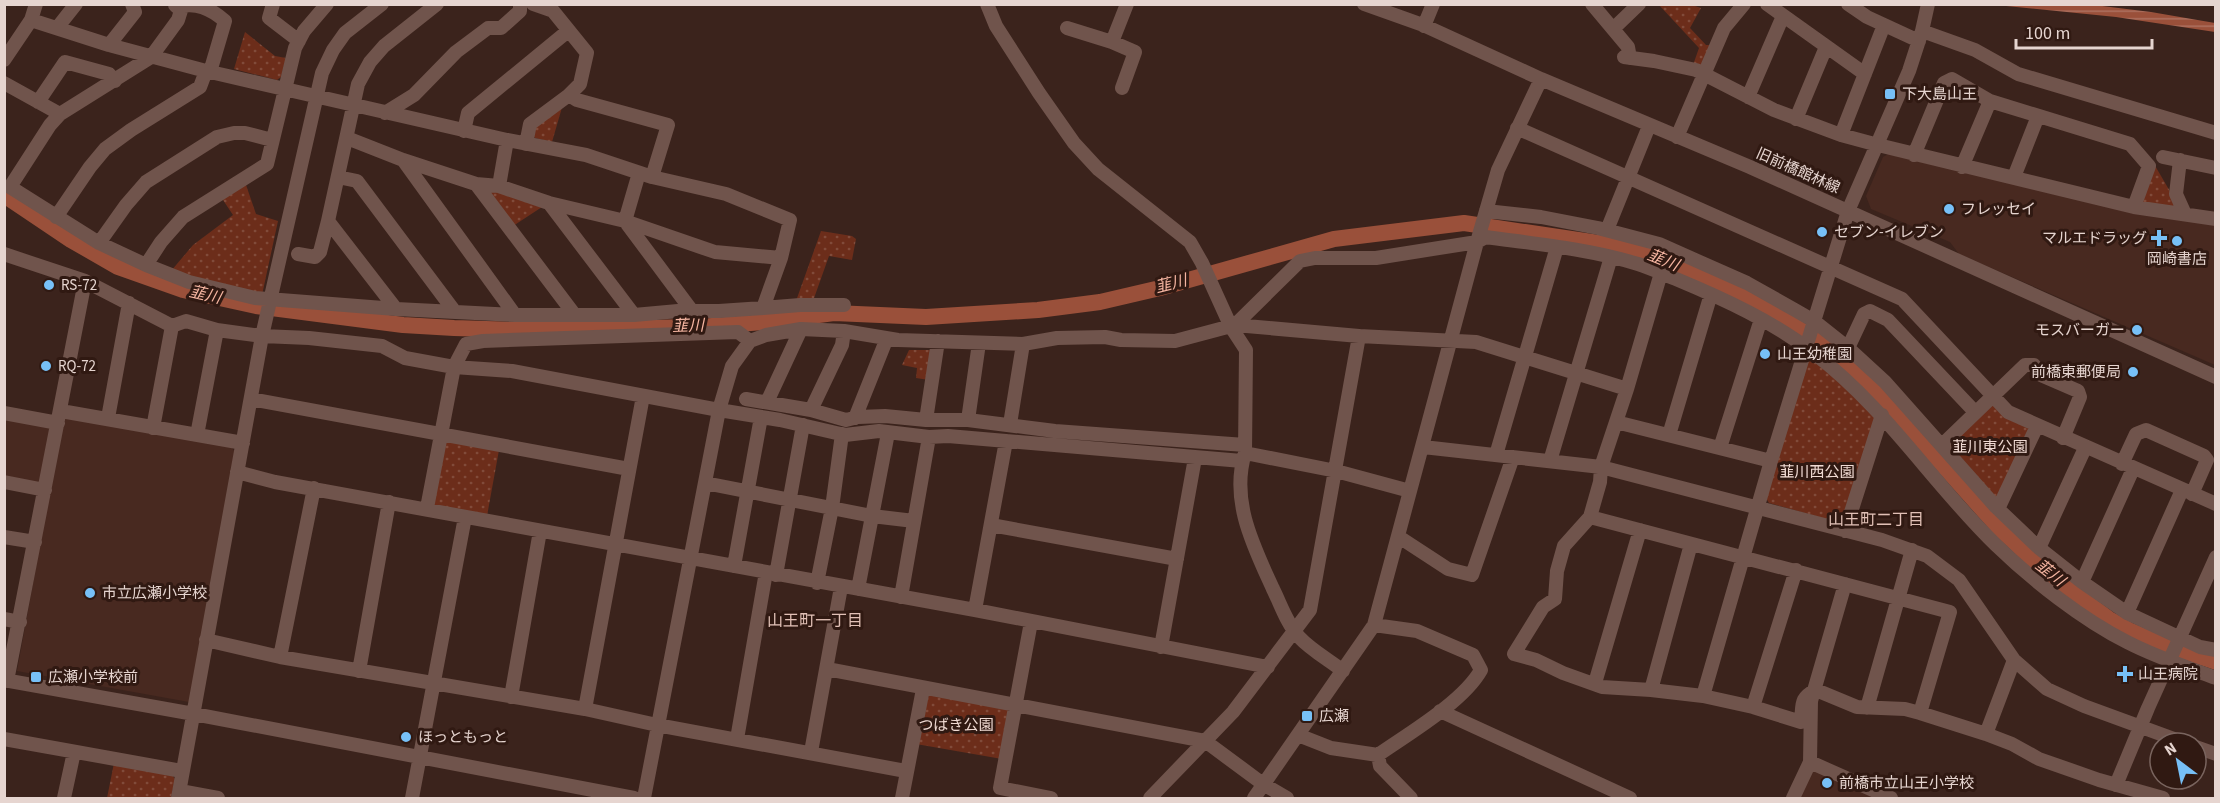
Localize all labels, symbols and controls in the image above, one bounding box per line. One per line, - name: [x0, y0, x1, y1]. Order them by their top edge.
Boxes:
- scale bar: [2016, 12, 2152, 50]
- text: 100 m: [2025, 21, 2070, 46]
- place label: 下大島山王: [1902, 84, 1977, 105]
- marker: 下大島山王: [1883, 87, 1897, 101]
- street label: 旧前橋館林線: [1753, 143, 1843, 199]
- place label: フレッセイ: [1961, 199, 2036, 220]
- marker: フレッセイ: [1942, 202, 1956, 216]
- place label: セブン-イレブン: [1834, 222, 1944, 243]
- marker: セブン-イレブン: [1815, 225, 1829, 239]
- place label: マルエドラッグ: [2042, 228, 2147, 249]
- marker: マルエドラッグ: [2152, 231, 2166, 245]
- marker: 岡崎書店: [2170, 234, 2184, 248]
- water label: 韮川: [1644, 244, 1684, 277]
- place label: 岡崎書店: [2147, 249, 2207, 270]
- water label: 韮川: [1153, 269, 1191, 299]
- place label: RS-72: [61, 275, 97, 296]
- marker: RS-72: [42, 278, 56, 292]
- water label: 韮川: [187, 281, 225, 310]
- water label: 韮川: [672, 314, 706, 338]
- place label: モスバーガー: [2035, 320, 2125, 341]
- marker: モスバーガー: [2130, 323, 2144, 337]
- place label: 山王幼稚園: [1777, 344, 1852, 365]
- marker: 山王幼稚園: [1758, 347, 1772, 361]
- place label: RQ-72: [58, 356, 96, 377]
- marker: RQ-72: [39, 359, 53, 373]
- place label: 前橋東郵便局: [2031, 362, 2121, 383]
- marker: 前橋東郵便局: [2126, 365, 2140, 379]
- park label: 韮川東公園: [1952, 437, 2028, 458]
- park label: 韮川西公園: [1779, 462, 1855, 483]
- district label: 山王町二丁目: [1828, 509, 1924, 531]
- water label: 韮川: [2031, 554, 2071, 593]
- place label: 市立広瀬小学校: [102, 583, 207, 604]
- marker: 市立広瀬小学校: [83, 586, 97, 600]
- district label: 山王町一丁目: [767, 610, 863, 632]
- place label: 山王病院: [2138, 664, 2198, 685]
- marker: 山王病院: [2116, 665, 2134, 683]
- place label: 広瀬小学校前: [48, 667, 138, 688]
- marker: 広瀬小学校前: [29, 670, 43, 684]
- place label: 広瀬: [1319, 706, 1349, 727]
- marker: 広瀬: [1300, 709, 1314, 723]
- park label: つばき公園: [918, 715, 994, 736]
- place label: ほっともっと: [418, 727, 508, 748]
- marker: ほっともっと: [399, 730, 413, 744]
- north arrow: [2148, 731, 2208, 791]
- text: N: [2160, 737, 2181, 761]
- place label: 前橋市立山王小学校: [1839, 773, 1974, 794]
- marker: 前橋市立山王小学校: [1820, 776, 1834, 790]

